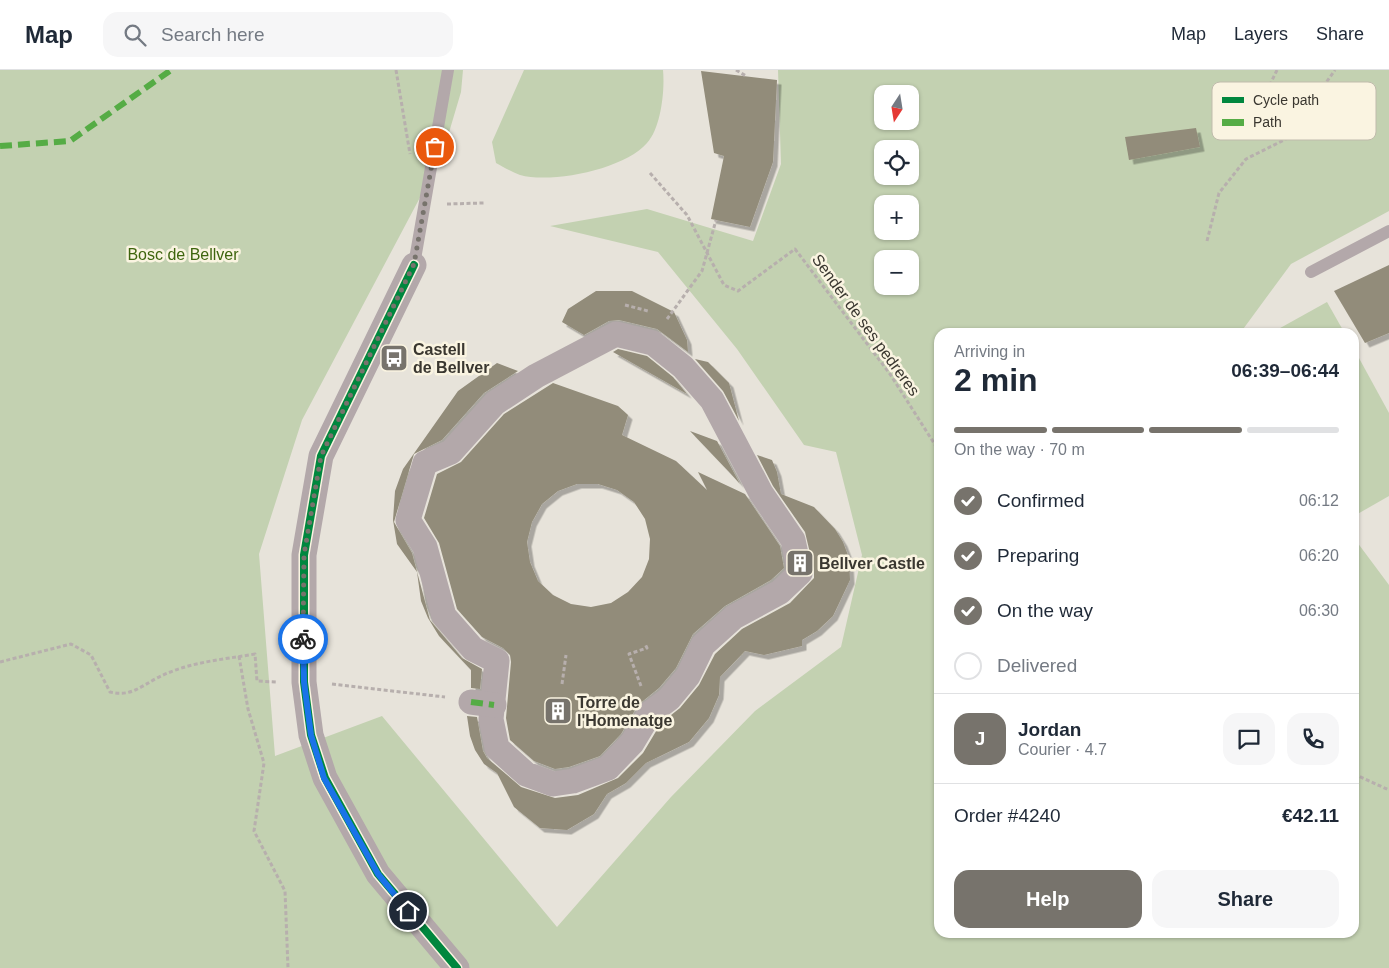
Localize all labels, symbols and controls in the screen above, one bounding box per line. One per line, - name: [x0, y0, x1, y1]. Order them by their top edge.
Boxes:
- search box: [103, 12, 453, 57]
- text: Map: [25, 21, 73, 48]
- icon: search: [121, 21, 149, 49]
- text: Search here: [161, 24, 265, 45]
- text: Map: [1171, 24, 1206, 44]
- text: Layers: [1234, 24, 1288, 44]
- text: Share: [1316, 24, 1364, 44]
- legend: [1212, 82, 1376, 140]
- north arrow: [874, 85, 919, 130]
- map controls: [874, 85, 919, 295]
- text: Cycle path: [1253, 92, 1319, 108]
- text: Path: [1253, 114, 1282, 130]
- pin: [414, 126, 456, 168]
- icon: bag: [421, 133, 449, 161]
- button: locate: [874, 140, 919, 185]
- button: +: [874, 195, 919, 240]
- park label: Bosc de Bellver: [127, 246, 239, 263]
- button: −: [874, 250, 919, 295]
- street label: Sender de ses pedreres: [809, 251, 923, 399]
- place label: Castell de Bellver: [413, 341, 489, 376]
- bus stop icon: Castell de Bellver: [379, 343, 409, 373]
- text: Arriving in: [954, 343, 1025, 360]
- text: 06:39–06:44: [1231, 360, 1339, 381]
- text: 2 min: [954, 362, 1038, 398]
- text: On the way · 70 m: [954, 441, 1085, 458]
- icon: check: [954, 487, 982, 515]
- text: Confirmed: [997, 490, 1085, 511]
- text: 06:12: [1299, 492, 1339, 509]
- icon: check: [954, 542, 982, 570]
- text: Preparing: [997, 545, 1079, 566]
- text: 06:20: [1299, 547, 1339, 564]
- building icon: Bellver Castle: [785, 548, 815, 578]
- place label: Bellver Castle: [819, 555, 925, 572]
- icon: check: [954, 597, 982, 625]
- text: On the way: [997, 600, 1093, 621]
- text: 06:30: [1299, 602, 1339, 619]
- courier: [278, 614, 328, 664]
- icon: bike: [289, 625, 317, 653]
- text: Delivered: [997, 655, 1077, 676]
- place label: Torre de l'Homenatge: [577, 694, 672, 729]
- building icon: Torre de l'Homenatge: [543, 696, 573, 726]
- button: chat: [1223, 713, 1275, 765]
- button: phone: [1287, 713, 1339, 765]
- text: Jordan: [1018, 719, 1081, 740]
- text: J: [975, 728, 985, 749]
- text: Courier · 4.7: [1018, 741, 1107, 758]
- text: Order #4240: [954, 805, 1061, 826]
- text: €42.11: [1282, 805, 1339, 826]
- button: Help: [954, 870, 1142, 928]
- button: Share: [1152, 870, 1339, 928]
- pin: [387, 890, 429, 932]
- icon: home: [394, 897, 422, 925]

